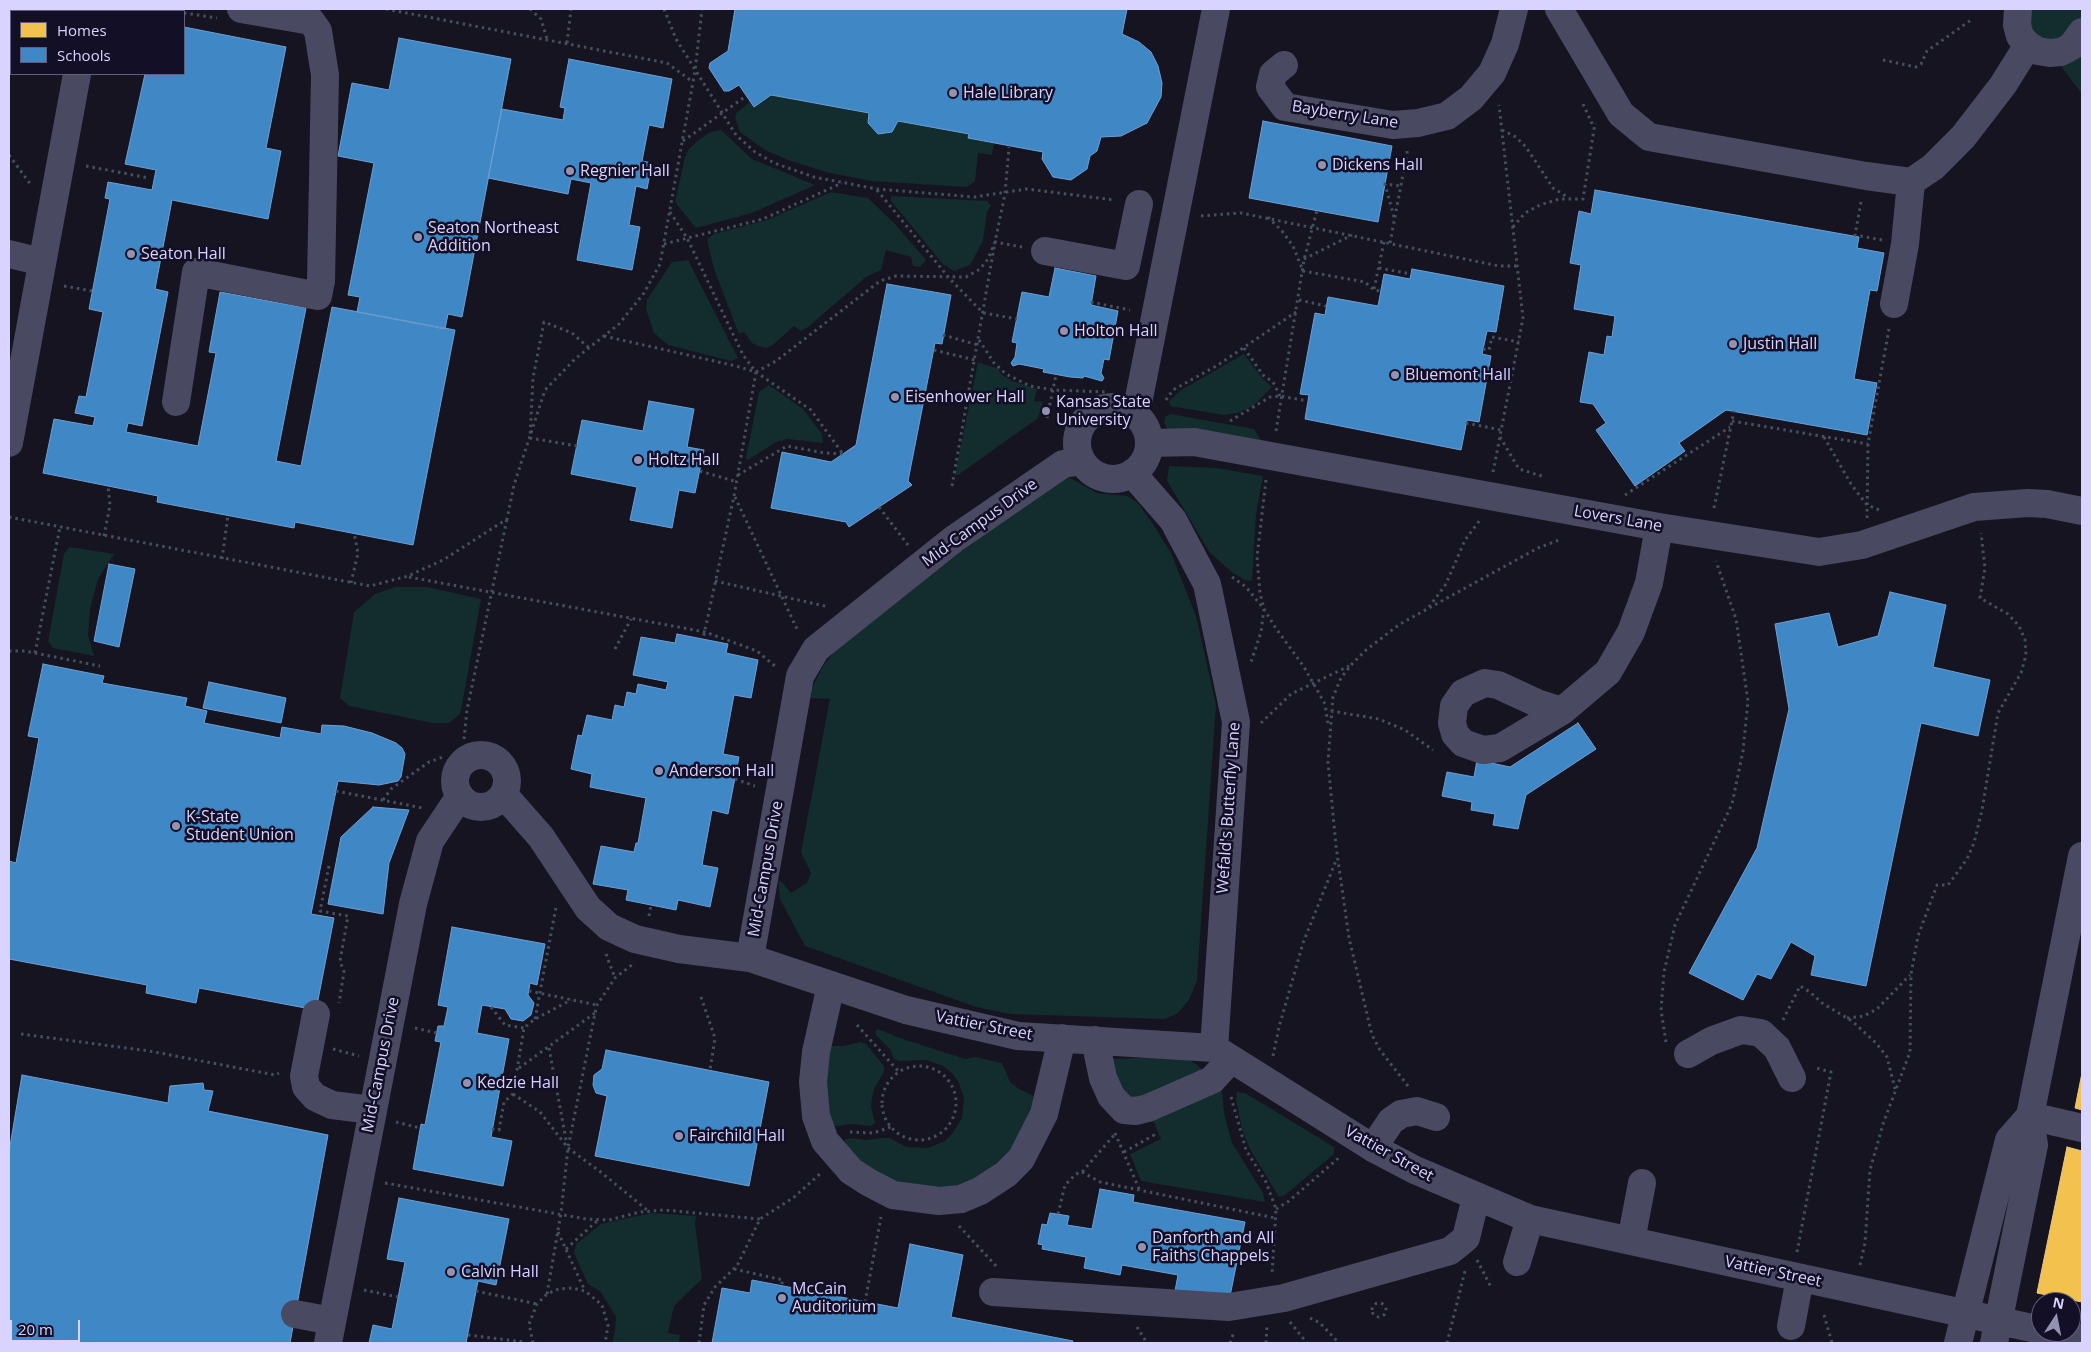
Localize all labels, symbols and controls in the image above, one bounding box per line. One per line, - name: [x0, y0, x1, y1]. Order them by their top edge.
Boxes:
- legend: [10, 10, 185, 75]
- text: Homes: [57, 20, 107, 40]
- text: Schools: [57, 45, 111, 65]
- place label: Hale Library: [963, 83, 1053, 103]
- marker: Hale Library: [947, 87, 959, 99]
- street label: Bayberry Lane: [1291, 97, 1399, 133]
- place label: Dickens Hall: [1332, 155, 1423, 175]
- marker: Dickens Hall: [1316, 159, 1328, 171]
- place label: Regnier Hall: [580, 161, 670, 181]
- marker: Regnier Hall: [564, 165, 576, 177]
- place label: Seaton Northeast Addition: [428, 218, 559, 256]
- marker: Seaton Northeast Addition: [412, 231, 424, 243]
- place label: Seaton Hall: [141, 244, 226, 264]
- marker: Seaton Hall: [125, 248, 137, 260]
- place label: Holton Hall: [1074, 321, 1158, 341]
- marker: Holton Hall: [1058, 325, 1070, 337]
- place label: Justin Hall: [1743, 334, 1817, 354]
- marker: Justin Hall: [1727, 338, 1739, 350]
- place label: Bluemont Hall: [1405, 365, 1511, 385]
- marker: Bluemont Hall: [1389, 369, 1401, 381]
- place label: Eisenhower Hall: [905, 387, 1025, 407]
- marker: Eisenhower Hall: [889, 391, 901, 403]
- place label: Kansas State University: [1056, 392, 1151, 430]
- marker: Kansas State University: [1040, 405, 1052, 417]
- place label: Holtz Hall: [648, 450, 720, 470]
- marker: Holtz Hall: [632, 454, 644, 466]
- street label: Mid-Campus Drive: [919, 475, 1041, 571]
- street label: Lovers Lane: [1572, 502, 1664, 536]
- street label: Wefald's Butterfly Lane: [1213, 722, 1245, 894]
- place label: Anderson Hall: [669, 761, 774, 781]
- marker: Anderson Hall: [653, 765, 665, 777]
- street label: Mid-Campus Drive: [745, 800, 787, 938]
- place label: K-State Student Union: [186, 807, 294, 845]
- marker: K-State Student Union: [170, 820, 182, 832]
- street label: Mid-Campus Drive: [358, 996, 404, 1134]
- street label: Vattier Street: [934, 1007, 1034, 1045]
- place label: Kedzie Hall: [477, 1073, 559, 1093]
- marker: Kedzie Hall: [461, 1077, 473, 1089]
- street label: Vattier Street: [1341, 1122, 1437, 1186]
- place label: Fairchild Hall: [689, 1126, 785, 1146]
- marker: Fairchild Hall: [673, 1130, 685, 1142]
- place label: Danforth and All Faiths Chappels: [1152, 1228, 1274, 1266]
- marker: Danforth and All Faiths Chappels: [1136, 1241, 1148, 1253]
- street label: Vattier Street: [1723, 1252, 1823, 1292]
- place label: Calvin Hall: [461, 1262, 539, 1282]
- marker: Calvin Hall: [445, 1266, 457, 1278]
- place label: McCain Auditorium: [792, 1279, 876, 1317]
- marker: McCain Auditorium: [776, 1292, 788, 1304]
- north arrow: [2031, 1292, 2081, 1342]
- text: N: [2051, 1292, 2066, 1313]
- scale bar: [12, 1310, 82, 1342]
- text: 20 m: [18, 1319, 53, 1339]

